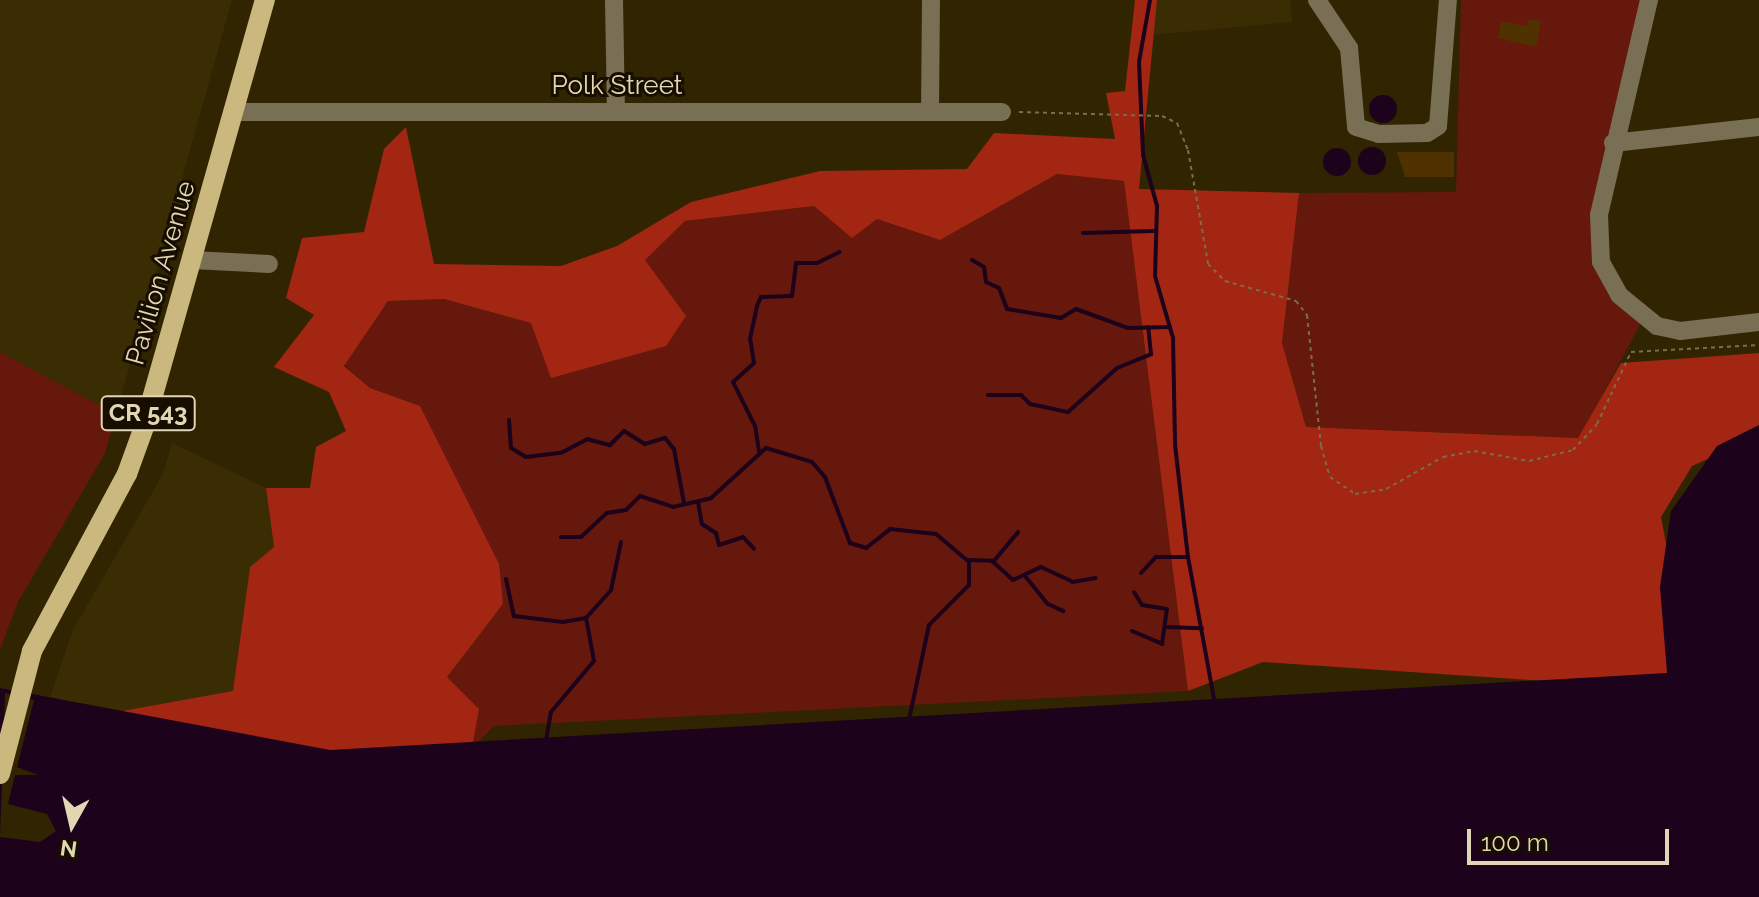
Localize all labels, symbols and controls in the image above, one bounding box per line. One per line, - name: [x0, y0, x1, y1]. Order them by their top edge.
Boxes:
- street label: Polk Street: [552, 70, 682, 102]
- street label: Pavilion Avenue: [120, 177, 202, 369]
- road number: CR 543: [100, 393, 196, 433]
- north arrow: [32, 785, 112, 865]
- scale bar: [1471, 813, 1673, 863]
- text: 100 m: [1481, 828, 1549, 857]
- text: N: [59, 835, 79, 863]

